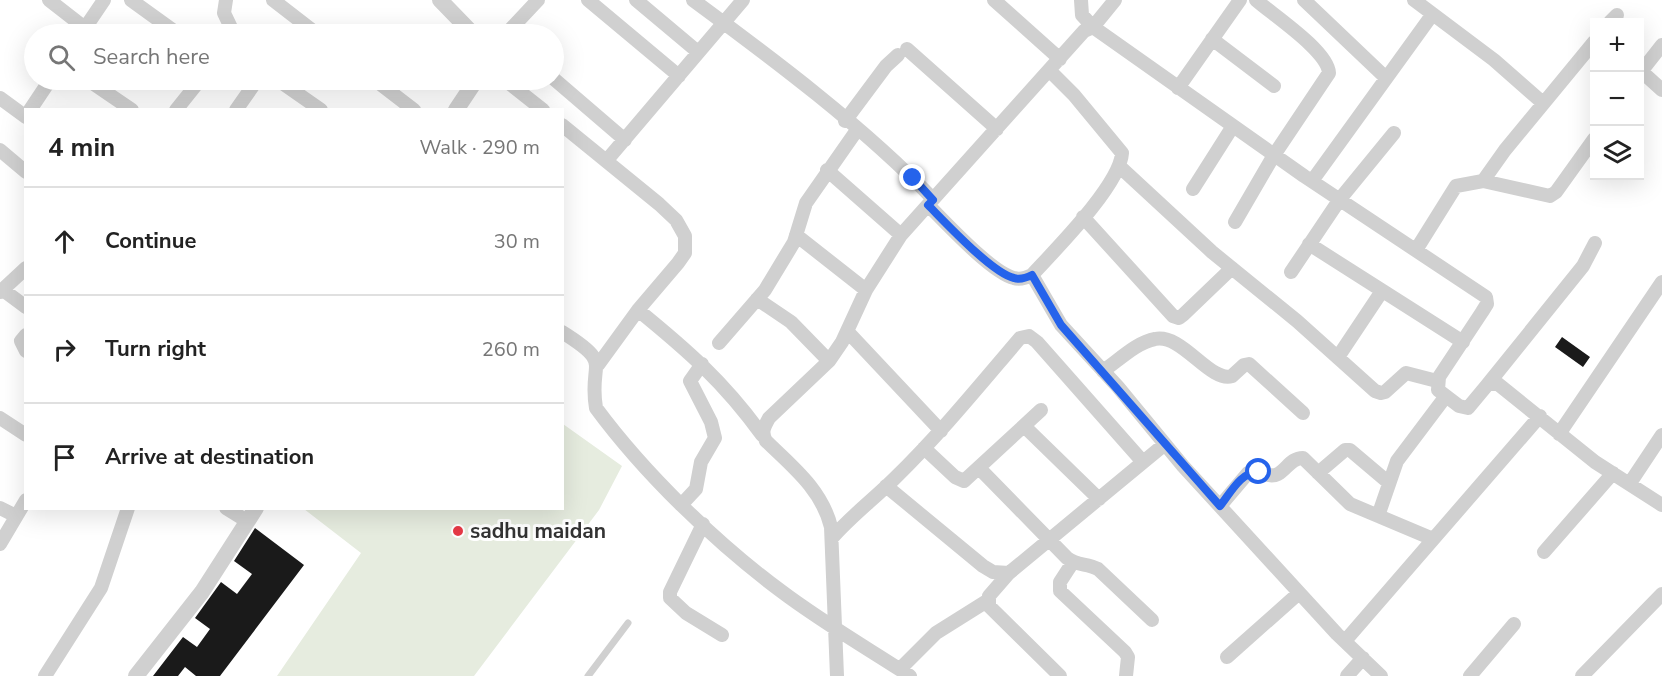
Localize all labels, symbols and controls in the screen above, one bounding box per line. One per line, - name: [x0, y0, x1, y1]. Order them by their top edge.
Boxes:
- map controls: [1590, 18, 1644, 180]
- button: +: [1590, 18, 1644, 72]
- search box: [24, 24, 564, 90]
- icon: search: [45, 41, 78, 74]
- text: Search here: [93, 42, 210, 72]
- button: −: [1590, 72, 1644, 126]
- button: layers: [1590, 126, 1644, 180]
- text: 4 min: [48, 130, 115, 165]
- text: Walk · 290 m: [420, 134, 540, 161]
- route end: [899, 164, 925, 190]
- icon: ahead: [48, 225, 81, 258]
- text: Continue: [105, 226, 196, 256]
- text: 30 m: [494, 228, 540, 255]
- icon: right: [48, 333, 81, 366]
- text: Turn right: [105, 334, 206, 364]
- text: 260 m: [482, 336, 540, 363]
- icon: arrive: [48, 441, 81, 474]
- text: Arrive at destination: [105, 442, 314, 472]
- route start: [1245, 458, 1271, 484]
- place label: sadhu maidan: [470, 517, 606, 545]
- marker: sadhu maidan: [451, 524, 465, 538]

